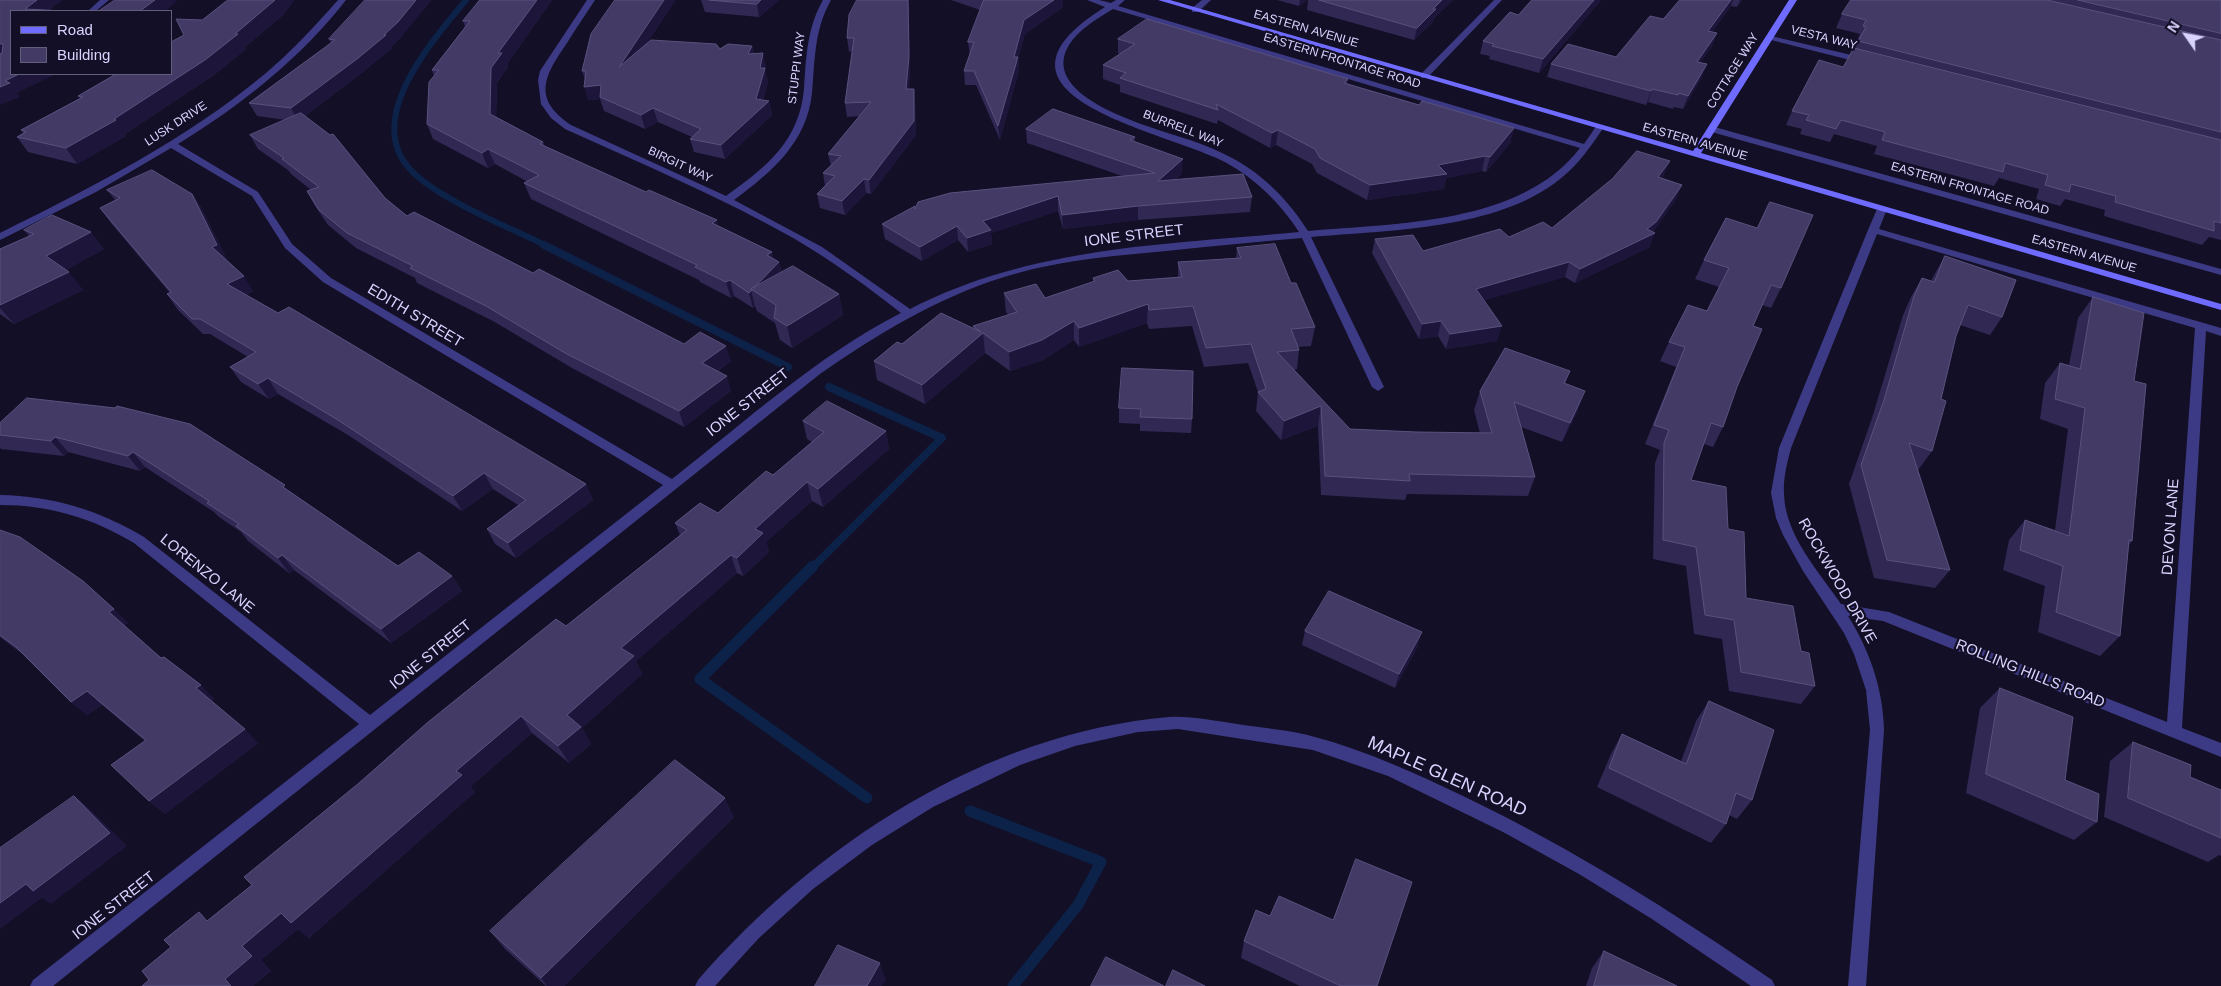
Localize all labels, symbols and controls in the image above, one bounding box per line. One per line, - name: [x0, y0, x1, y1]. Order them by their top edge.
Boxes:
- street label: EASTERN AVENUE: [1252, 7, 1360, 51]
- legend: [10, 10, 172, 75]
- north arrow: [2161, 10, 2211, 60]
- text: N: [2164, 18, 2183, 35]
- text: Road: [57, 21, 93, 38]
- street label: VESTA WAY: [1789, 23, 1859, 53]
- street label: EASTERN FRONTAGE ROAD: [1262, 30, 1422, 92]
- street label: STUPPI WAY: [785, 31, 809, 105]
- street label: COTTAGE WAY: [1704, 31, 1762, 111]
- text: Building: [57, 46, 110, 63]
- street label: LUSK DRIVE: [142, 99, 210, 149]
- street label: BURRELL WAY: [1141, 107, 1225, 151]
- street label: EASTERN AVENUE: [1641, 120, 1749, 164]
- street label: BIRGIT WAY: [646, 144, 714, 186]
- street label: EASTERN FRONTAGE ROAD: [1889, 160, 2051, 218]
- street label: IONE STREET: [1083, 221, 1185, 251]
- street label: EASTERN AVENUE: [2030, 232, 2138, 276]
- street label: EDITH STREET: [364, 280, 466, 352]
- street label: IONE STREET: [703, 365, 793, 441]
- street label: DEVON LANE: [2159, 478, 2183, 576]
- street label: ROCKWOOD DRIVE: [1794, 515, 1880, 647]
- street label: LORENZO LANE: [156, 531, 258, 617]
- street label: IONE STREET: [386, 617, 476, 693]
- street label: ROLLING HILLS ROAD: [1953, 636, 2107, 712]
- street label: MAPLE GLEN ROAD: [1364, 732, 1530, 822]
- street label: IONE STREET: [69, 868, 159, 944]

